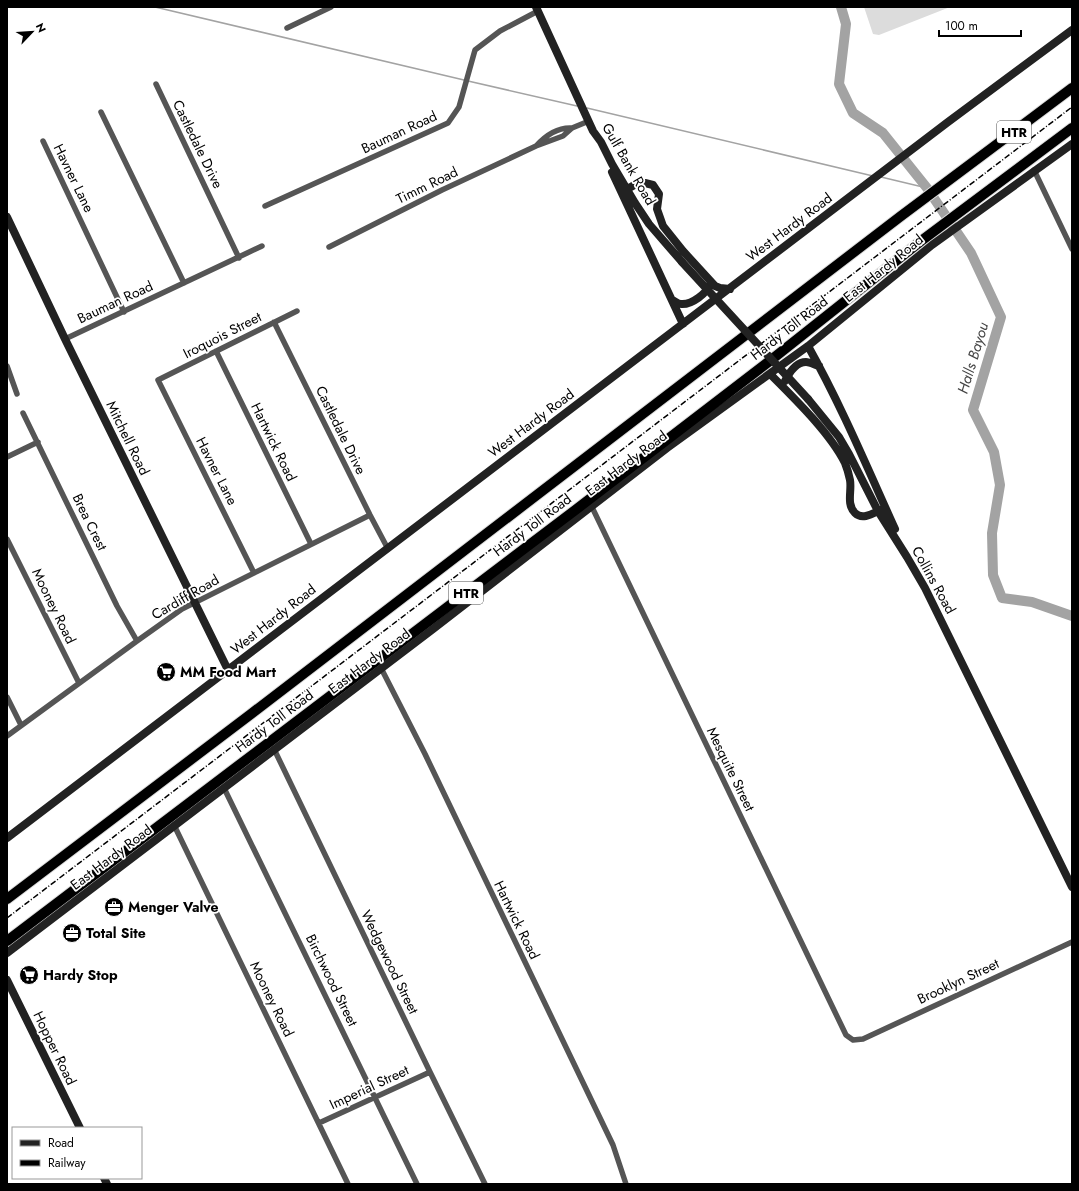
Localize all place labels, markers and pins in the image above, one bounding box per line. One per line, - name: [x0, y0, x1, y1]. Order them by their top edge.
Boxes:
- supermarket icon: MM Food Mart: [155, 661, 177, 683]
- place label: MM Food Mart: [180, 662, 277, 682]
- office icon: Menger Valve: [103, 896, 125, 918]
- place label: Menger Valve: [128, 897, 218, 917]
- office icon: Total Site: [61, 922, 83, 944]
- place label: Total Site: [86, 923, 146, 943]
- supermarket icon: Hardy Stop: [18, 964, 40, 986]
- place label: Hardy Stop: [43, 965, 118, 985]

